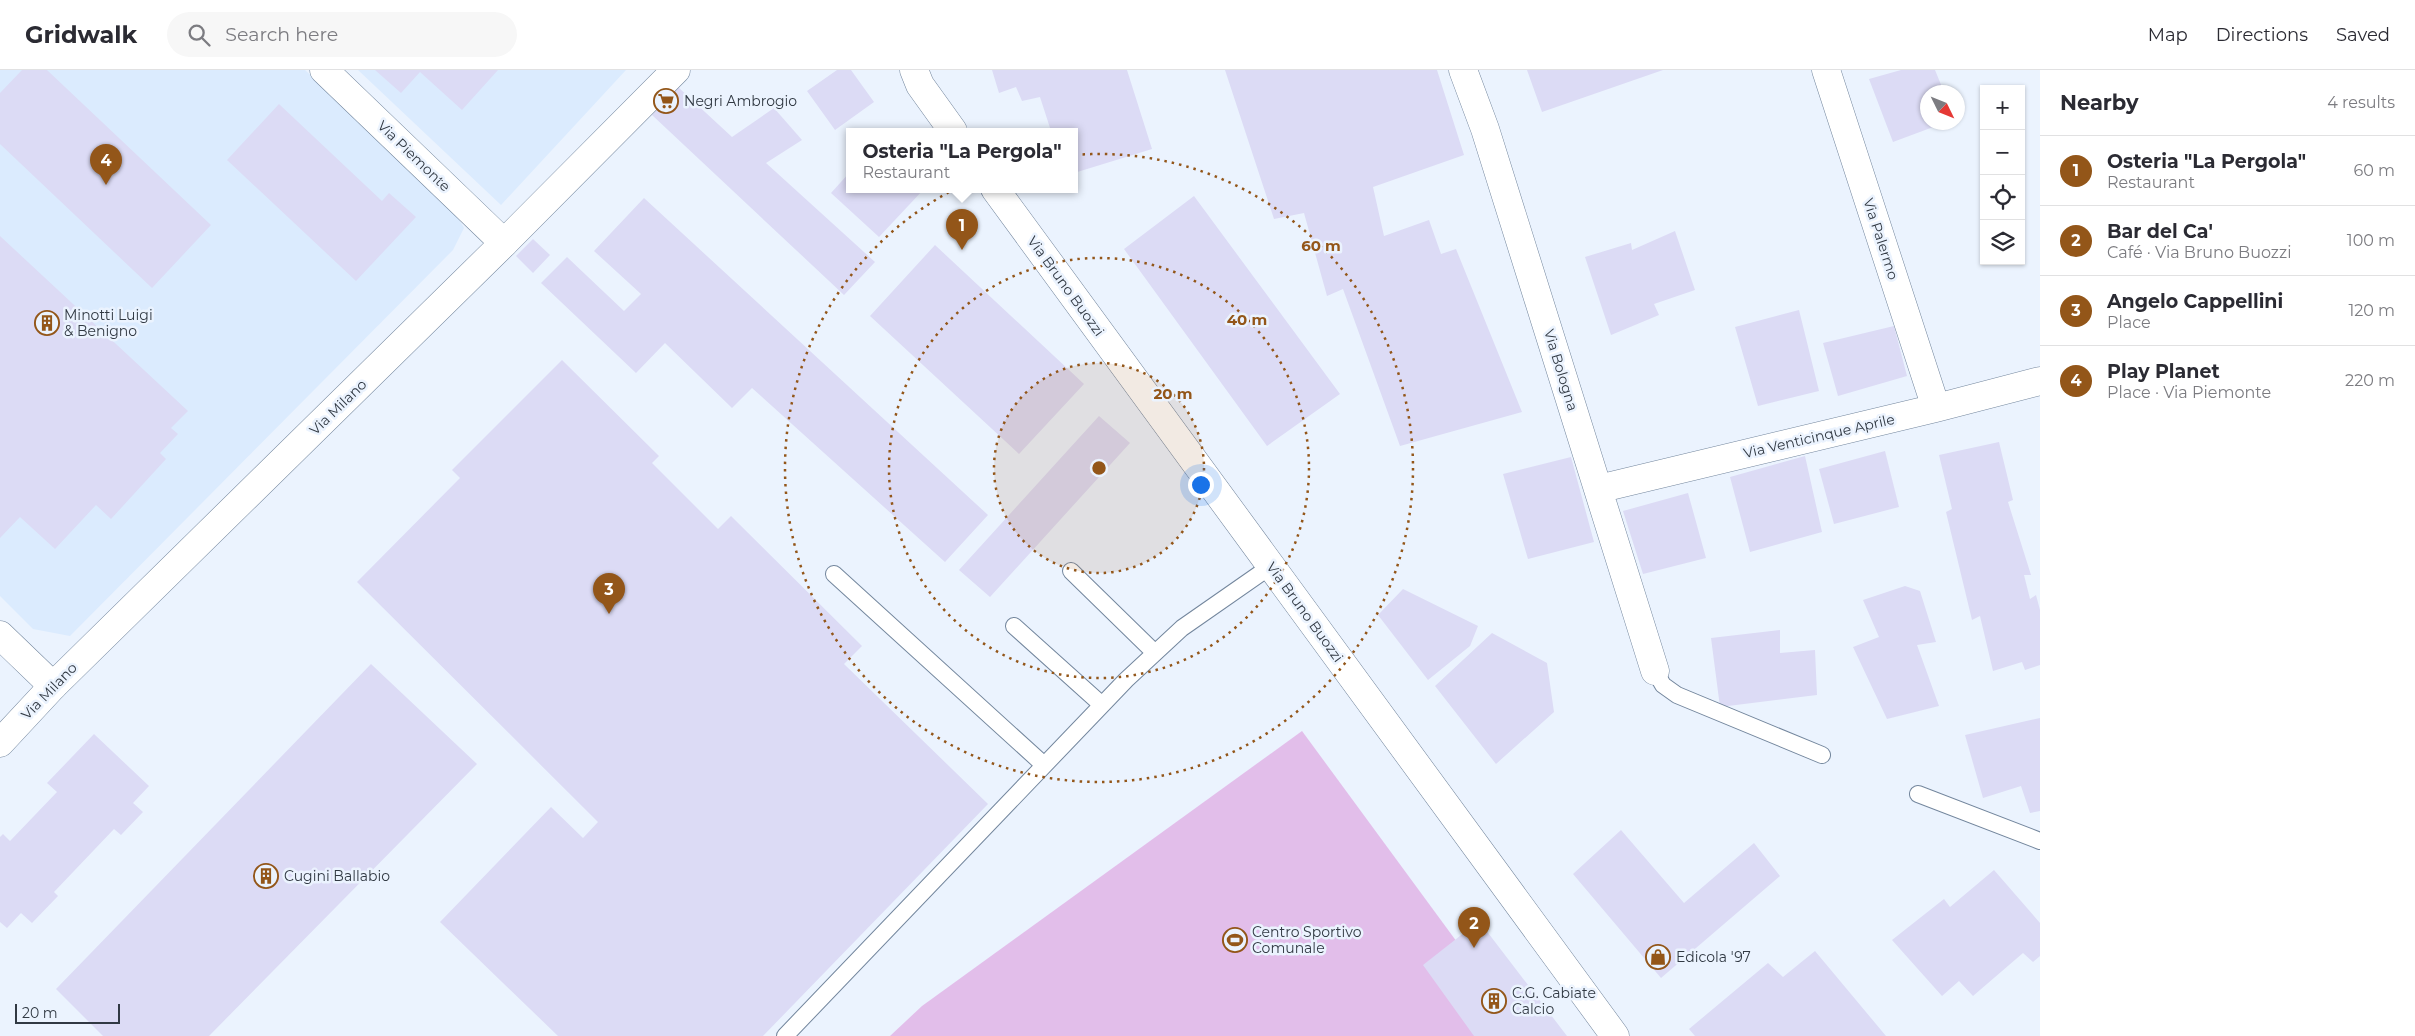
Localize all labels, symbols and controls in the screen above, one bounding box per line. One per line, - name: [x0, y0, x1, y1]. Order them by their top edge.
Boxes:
- search box: [167, 12, 517, 57]
- text: Gridwalk: [25, 20, 137, 49]
- icon: search: [185, 21, 213, 49]
- text: Search here: [225, 23, 338, 46]
- text: Map: [2148, 24, 2188, 46]
- text: Directions: [2216, 24, 2308, 46]
- text: Saved: [2336, 24, 2390, 46]
- north arrow: [1920, 85, 1965, 130]
- map controls: [1980, 85, 2025, 265]
- button: +: [1980, 85, 2025, 130]
- supermarket icon: Negri Ambrogio: [653, 88, 679, 114]
- text: Nearby: [2060, 90, 2139, 115]
- place label: Negri Ambrogio: [684, 92, 797, 110]
- text: 4 results: [2327, 93, 2395, 112]
- street label: Via Piemonte: [374, 117, 454, 195]
- popup: [846, 128, 1078, 193]
- button: −: [1980, 130, 2025, 175]
- text: Osteria "La Pergola": [862, 140, 1062, 163]
- pin: 4: [90, 144, 122, 185]
- text: Osteria "La Pergola": [2107, 150, 2306, 173]
- text: 1: [2073, 161, 2079, 180]
- text: 60 m: [2353, 161, 2395, 180]
- text: Restaurant: [862, 163, 950, 182]
- text: Restaurant: [2107, 173, 2195, 192]
- button: locate: [1980, 175, 2025, 220]
- street label: Via Palermo: [1859, 196, 1903, 282]
- pin: 1: [946, 209, 978, 250]
- button: layers: [1980, 220, 2025, 265]
- text: Bar del Ca': [2107, 220, 2213, 243]
- text: 2: [2071, 231, 2081, 250]
- text: 100 m: [2347, 231, 2395, 250]
- street label: Via Bruno Buozzi: [1024, 232, 1108, 340]
- text: 60 m: [1301, 236, 1341, 255]
- text: Café · Via Bruno Buozzi: [2107, 243, 2291, 262]
- text: Angelo Cappellini: [2107, 290, 2283, 313]
- text: 3: [2071, 301, 2081, 320]
- text: 120 m: [2348, 301, 2395, 320]
- place label: Minotti Luigi & Benigno: [64, 306, 153, 340]
- building icon: Minotti Luigi & Benigno: [34, 310, 60, 336]
- text: 40 m: [1227, 310, 1267, 329]
- text: Place: [2107, 313, 2151, 332]
- street label: Via Bologna: [1540, 327, 1582, 413]
- text: Play Planet: [2107, 360, 2220, 383]
- text: 4: [2070, 371, 2082, 390]
- text: 220 m: [2345, 371, 2395, 390]
- street label: Via Milano: [306, 375, 371, 439]
- text: Place · Via Piemonte: [2107, 383, 2271, 402]
- text: 20 m: [1153, 384, 1193, 403]
- street label: Via Venticinque Aprile: [1742, 410, 1896, 462]
- centre of rings: [1090, 459, 1108, 477]
- your location: [1188, 472, 1214, 498]
- street label: Via Bruno Buozzi: [1263, 558, 1347, 666]
- pin: 3: [593, 573, 625, 614]
- street label: Via Milano: [17, 658, 81, 723]
- building icon: Cugini Ballabio: [253, 863, 279, 889]
- place label: Cugini Ballabio: [284, 867, 390, 885]
- pin: 2: [1458, 907, 1490, 948]
- place label: Centro Sportivo Comunale: [1252, 923, 1362, 957]
- sports icon: Centro Sportivo Comunale: [1222, 927, 1248, 953]
- shop icon: Edicola '97: [1645, 944, 1671, 970]
- place label: Edicola '97: [1676, 948, 1751, 966]
- place label: C.G. Cabiate Calcio: [1512, 984, 1596, 1018]
- building icon: C.G. Cabiate Calcio: [1481, 988, 1507, 1014]
- scale bar: [15, 1001, 120, 1024]
- text: 20 m: [22, 1004, 58, 1022]

